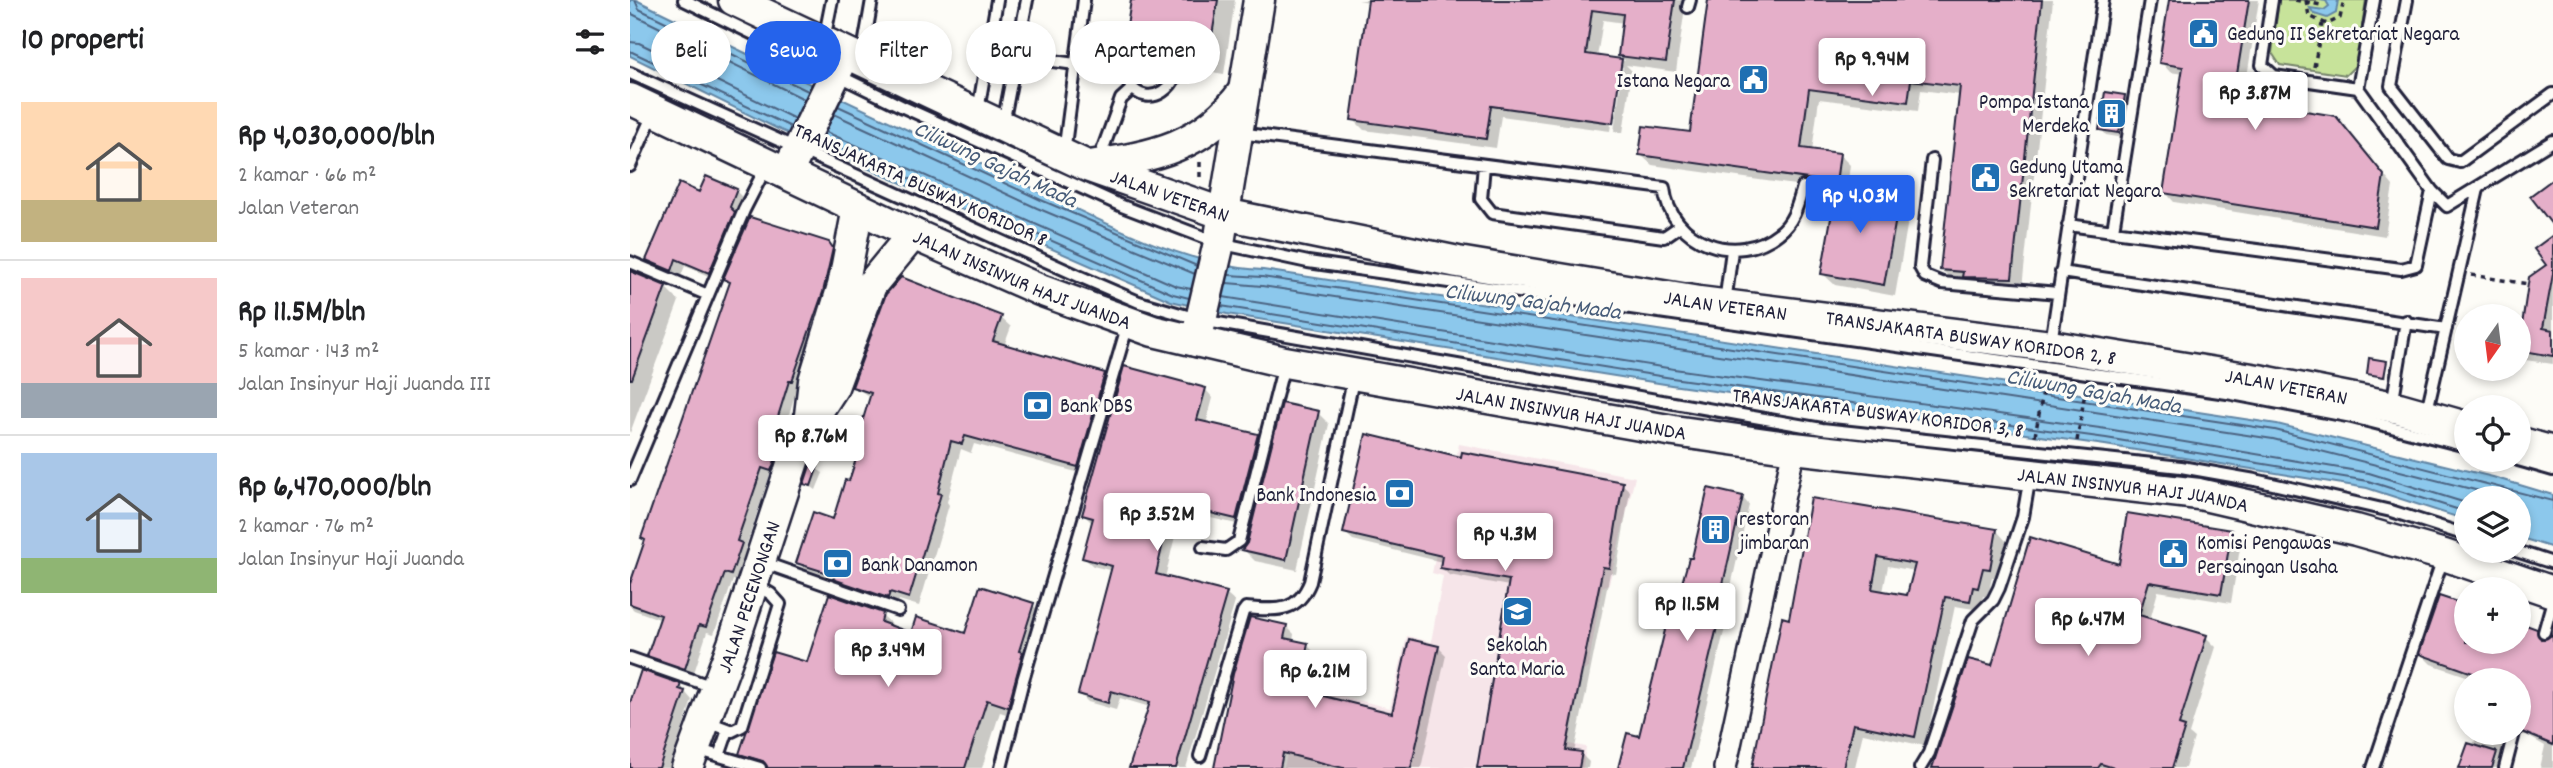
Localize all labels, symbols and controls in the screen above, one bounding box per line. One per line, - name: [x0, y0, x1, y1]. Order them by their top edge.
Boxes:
- public building icon: Gedung II Sekretariat Negara: [2187, 16, 2221, 50]
- text: 10 properti: [21, 21, 144, 64]
- chip: Beli: [651, 21, 731, 84]
- chip: Sewa: [745, 21, 841, 84]
- chip: Filter: [855, 21, 952, 84]
- chip: Baru: [966, 21, 1056, 84]
- chip: Apartemen: [1070, 21, 1220, 84]
- place label: Gedung II Sekretariat Negara: [2227, 21, 2461, 51]
- icon: filters: [571, 23, 609, 61]
- pin: Rp 9.94M: [1800, 38, 1944, 98]
- text: Rp 9.94M: [1835, 44, 1909, 77]
- public building icon: Istana Negara: [1736, 63, 1770, 97]
- place label: Istana Negara: [1616, 68, 1731, 98]
- pin: Rp 3.87M: [2183, 72, 2327, 132]
- text: Rp 3.87M: [2219, 78, 2291, 111]
- place label: Pompa Istana Merdeka: [1979, 89, 2090, 143]
- building icon: Pompa Istana Merdeka: [2095, 96, 2129, 130]
- water label: Ciliwung Gajah Mada: [907, 114, 1083, 219]
- text: Rp 4,030,000/bln: [238, 117, 435, 160]
- street label: TRANSJAKARTA BUSWAY KORIDOR 8: [788, 117, 1052, 256]
- icon: home: [77, 130, 161, 214]
- place label: Gedung Utama Sekretariat Negara: [2009, 154, 2162, 208]
- text: 2 kamar · 66 m²: [238, 160, 376, 193]
- public building icon: Gedung Utama Sekretariat Negara: [1969, 161, 2003, 195]
- street label: JALAN VETERAN: [1105, 163, 1232, 233]
- pin: Rp 4.03M: [1788, 176, 1932, 235]
- text: Rp 4.03M: [1822, 181, 1898, 214]
- text: Jalan Veteran: [238, 193, 359, 226]
- street label: JALAN INSINYUR HAJI JUANDA: [907, 224, 1135, 340]
- water label: Ciliwung Gajah Mada: [1443, 276, 1624, 331]
- street label: JALAN VETERAN: [1661, 284, 1788, 331]
- text: Rp 11.5M/bln: [238, 293, 365, 336]
- north arrow: [2454, 304, 2530, 382]
- map controls: [2454, 304, 2531, 745]
- street label: TRANSJAKARTA BUSWAY KORIDOR 2, 8: [1823, 305, 2118, 375]
- icon: home: [77, 306, 161, 390]
- text: 5 kamar · 143 m²: [238, 336, 379, 369]
- water label: Ciliwung Gajah Mada: [2003, 362, 2185, 425]
- street label: JALAN VETERAN: [2223, 363, 2350, 415]
- text: Jalan Insinyur Haji Juanda III: [238, 369, 491, 402]
- street label: JALAN INSINYUR HAJI JUANDA: [1453, 381, 1688, 451]
- street label: TRANSJAKARTA BUSWAY KORIDOR 3, 8: [1730, 382, 2025, 448]
- bank icon: Bank DBS: [1020, 388, 1054, 422]
- place label: Bank DBS: [1060, 393, 1133, 423]
- button: locate: [2454, 395, 2531, 472]
- pin: Rp 8.76M: [739, 416, 883, 475]
- text: Rp 8.76M: [774, 421, 848, 454]
- street label: JALAN INSINYUR HAJI JUANDA: [2015, 461, 2251, 523]
- text: Rp 6,470,000/bln: [238, 468, 431, 511]
- bank icon: Bank Indonesia: [1382, 477, 1416, 511]
- icon: home: [77, 481, 161, 565]
- place label: Bank Indonesia: [1256, 482, 1377, 512]
- button: layers: [2454, 486, 2531, 563]
- pin: Rp 3.52M: [1085, 494, 1229, 553]
- text: Rp 3.52M: [1119, 499, 1195, 532]
- place label: restoran jimbaran: [1737, 506, 1809, 560]
- text: 2 kamar · 76 m²: [238, 511, 374, 544]
- building icon: restoran jimbaran: [1699, 513, 1733, 547]
- pin: Rp 4.3M: [1440, 514, 1570, 573]
- street label: JALAN PECENONGAN: [711, 518, 790, 678]
- text: Rp 4.3M: [1473, 519, 1537, 552]
- place label: Komisi Pengawas Persaingan Usaha: [2197, 530, 2339, 584]
- public building icon: Komisi Pengawas Persaingan Usaha: [2157, 537, 2191, 571]
- text: Jalan Insinyur Haji Juanda: [238, 544, 464, 577]
- bank icon: Bank Danamon: [821, 547, 855, 581]
- place label: Bank Danamon: [861, 552, 978, 582]
- button: +: [2454, 577, 2531, 654]
- pin: Rp 11.5M: [1615, 584, 1759, 643]
- text: Rp 11.5M: [1654, 589, 1720, 622]
- school or university icon: Sekolah Santa Maria: [1500, 595, 1534, 629]
- pin: Rp 6.47M: [2016, 598, 2160, 658]
- text: Rp 6.47M: [2051, 604, 2125, 637]
- pin: Rp 3.49M: [816, 630, 960, 689]
- place label: Sekolah Santa Maria: [1470, 632, 1566, 686]
- text: Rp 3.49M: [851, 635, 925, 668]
- pin: Rp 6.21M: [1243, 650, 1387, 710]
- text: Rp 6.21M: [1280, 656, 1350, 689]
- button: −: [2454, 668, 2531, 745]

